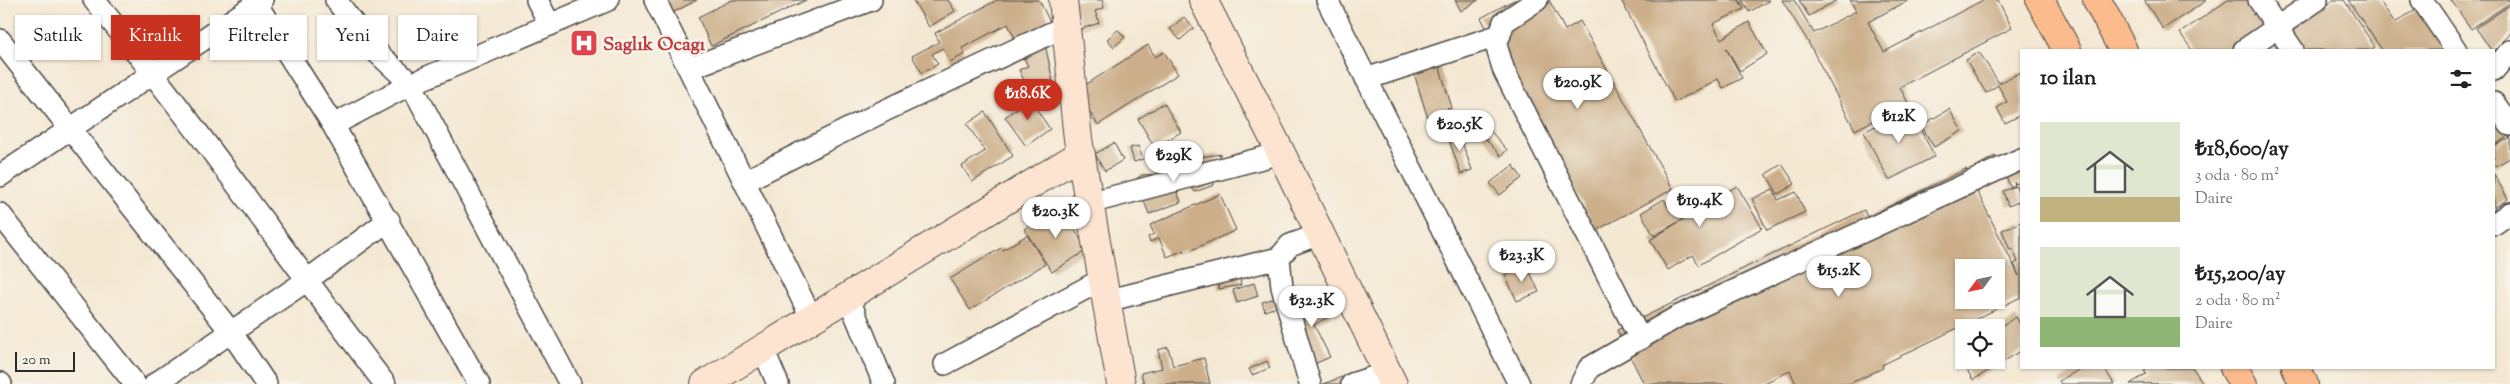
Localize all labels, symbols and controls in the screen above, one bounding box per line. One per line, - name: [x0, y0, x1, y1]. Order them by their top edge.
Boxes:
- chip: Satılık: [15, 15, 101, 60]
- chip: Kiralık: [111, 15, 200, 60]
- chip: Filtreler: [210, 15, 307, 60]
- chip: Yeni: [317, 15, 388, 60]
- chip: Daire: [398, 15, 477, 60]
- hospital icon: Saglık Ocagı: [569, 28, 599, 58]
- place label: Saglık Ocagı: [603, 32, 706, 59]
- text: 10 ilan: [2040, 64, 2096, 94]
- icon: filters: [2447, 65, 2475, 93]
- pin: ₺20.9K: [1537, 68, 1619, 110]
- text: ₺20.9K: [1554, 72, 1602, 95]
- pin: ₺18.6K: [987, 78, 1069, 121]
- text: ₺18.6K: [1005, 83, 1051, 106]
- pin: ₺12K: [1869, 102, 1929, 144]
- text: ₺12K: [1882, 106, 1916, 129]
- pin: ₺20.5K: [1419, 110, 1501, 152]
- text: ₺20.5K: [1437, 114, 1483, 137]
- text: ₺18,600/ay: [2195, 135, 2289, 165]
- pin: ₺29K: [1144, 140, 1204, 183]
- icon: home: [2080, 142, 2140, 202]
- text: ₺29K: [1156, 145, 1192, 168]
- text: 3 oda · 80 m²: [2195, 165, 2279, 188]
- pin: ₺19.4K: [1659, 186, 1741, 228]
- text: Daire: [2195, 188, 2233, 211]
- text: ₺19.4K: [1677, 190, 1723, 213]
- pin: ₺20.3K: [1015, 196, 1097, 239]
- text: ₺20.3K: [1033, 201, 1079, 224]
- pin: ₺23.3K: [1481, 240, 1563, 283]
- text: ₺23.3K: [1499, 245, 1545, 268]
- pin: ₺15.2K: [1798, 256, 1880, 298]
- north arrow: [1955, 259, 2005, 309]
- map controls: [1955, 259, 2005, 369]
- text: ₺15.2K: [1817, 260, 1861, 283]
- text: ₺15,200/ay: [2195, 260, 2285, 290]
- icon: home: [2080, 267, 2140, 327]
- pin: ₺32.3K: [1271, 286, 1353, 328]
- text: ₺32.3K: [1289, 290, 1335, 313]
- text: 2 oda · 80 m²: [2195, 290, 2280, 313]
- text: Daire: [2195, 313, 2233, 336]
- button: locate: [1955, 319, 2005, 369]
- scale bar: [15, 349, 75, 372]
- text: 20 m: [22, 351, 51, 371]

